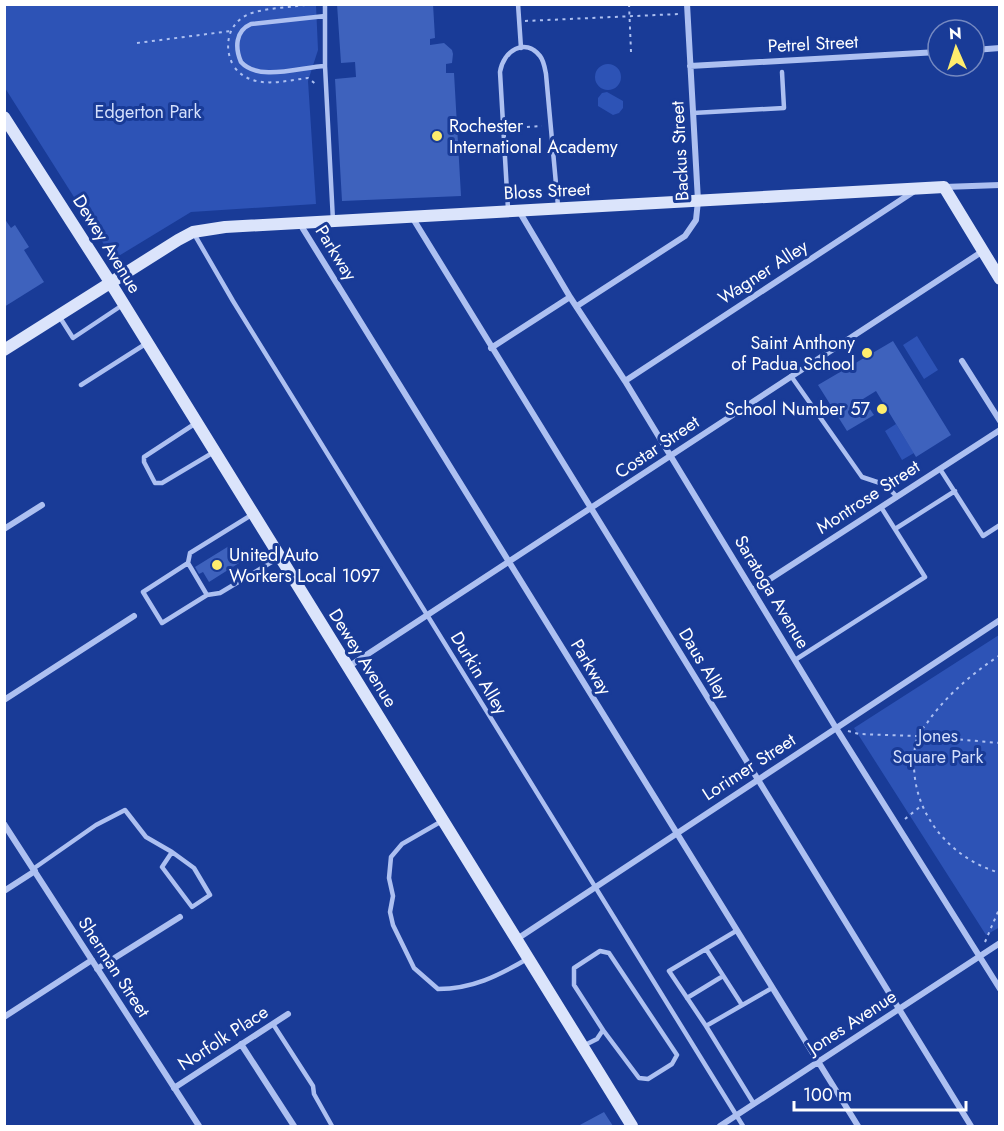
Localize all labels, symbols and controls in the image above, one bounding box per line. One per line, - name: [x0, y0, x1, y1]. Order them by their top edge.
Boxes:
- north arrow: [926, 18, 986, 78]
- text: N: [948, 22, 962, 45]
- street label: Petrel Street: [767, 29, 860, 59]
- park label: Edgerton Park: [95, 99, 202, 125]
- street label: Backus Street: [664, 100, 696, 202]
- place label: Rochester International Academy: [449, 113, 618, 160]
- marker: Rochester International Academy: [430, 129, 444, 143]
- street label: Bloss Street: [503, 176, 592, 206]
- street label: Dewey Avenue: [66, 190, 148, 298]
- street label: Parkway: [309, 220, 363, 286]
- street label: Wagner Alley: [713, 233, 813, 311]
- place label: Saint Anthony of Padua School: [731, 330, 855, 377]
- marker: Saint Anthony of Padua School: [860, 346, 874, 360]
- place label: School Number 57: [725, 396, 871, 422]
- marker: School Number 57: [875, 402, 889, 416]
- street label: Costar Street: [610, 409, 705, 485]
- street label: Montrose Street: [811, 453, 925, 540]
- street label: Saratoga Avenue: [728, 530, 816, 654]
- place label: United Auto Workers Local 1097: [229, 542, 381, 589]
- marker: United Auto Workers Local 1097: [210, 558, 224, 572]
- street label: Dewey Avenue: [322, 604, 404, 712]
- street label: Daus Alley: [672, 623, 736, 705]
- street label: Durkin Alley: [444, 627, 514, 719]
- street label: Parkway: [564, 634, 618, 700]
- park label: Jones Square Park: [893, 723, 984, 770]
- street label: Lorimer Street: [697, 727, 801, 807]
- street label: Sherman Street: [72, 912, 157, 1023]
- street label: Jones Avenue: [801, 983, 902, 1062]
- street label: Norfolk Place: [173, 999, 273, 1077]
- scale bar: [794, 1074, 966, 1112]
- text: 100 m: [803, 1082, 852, 1108]

